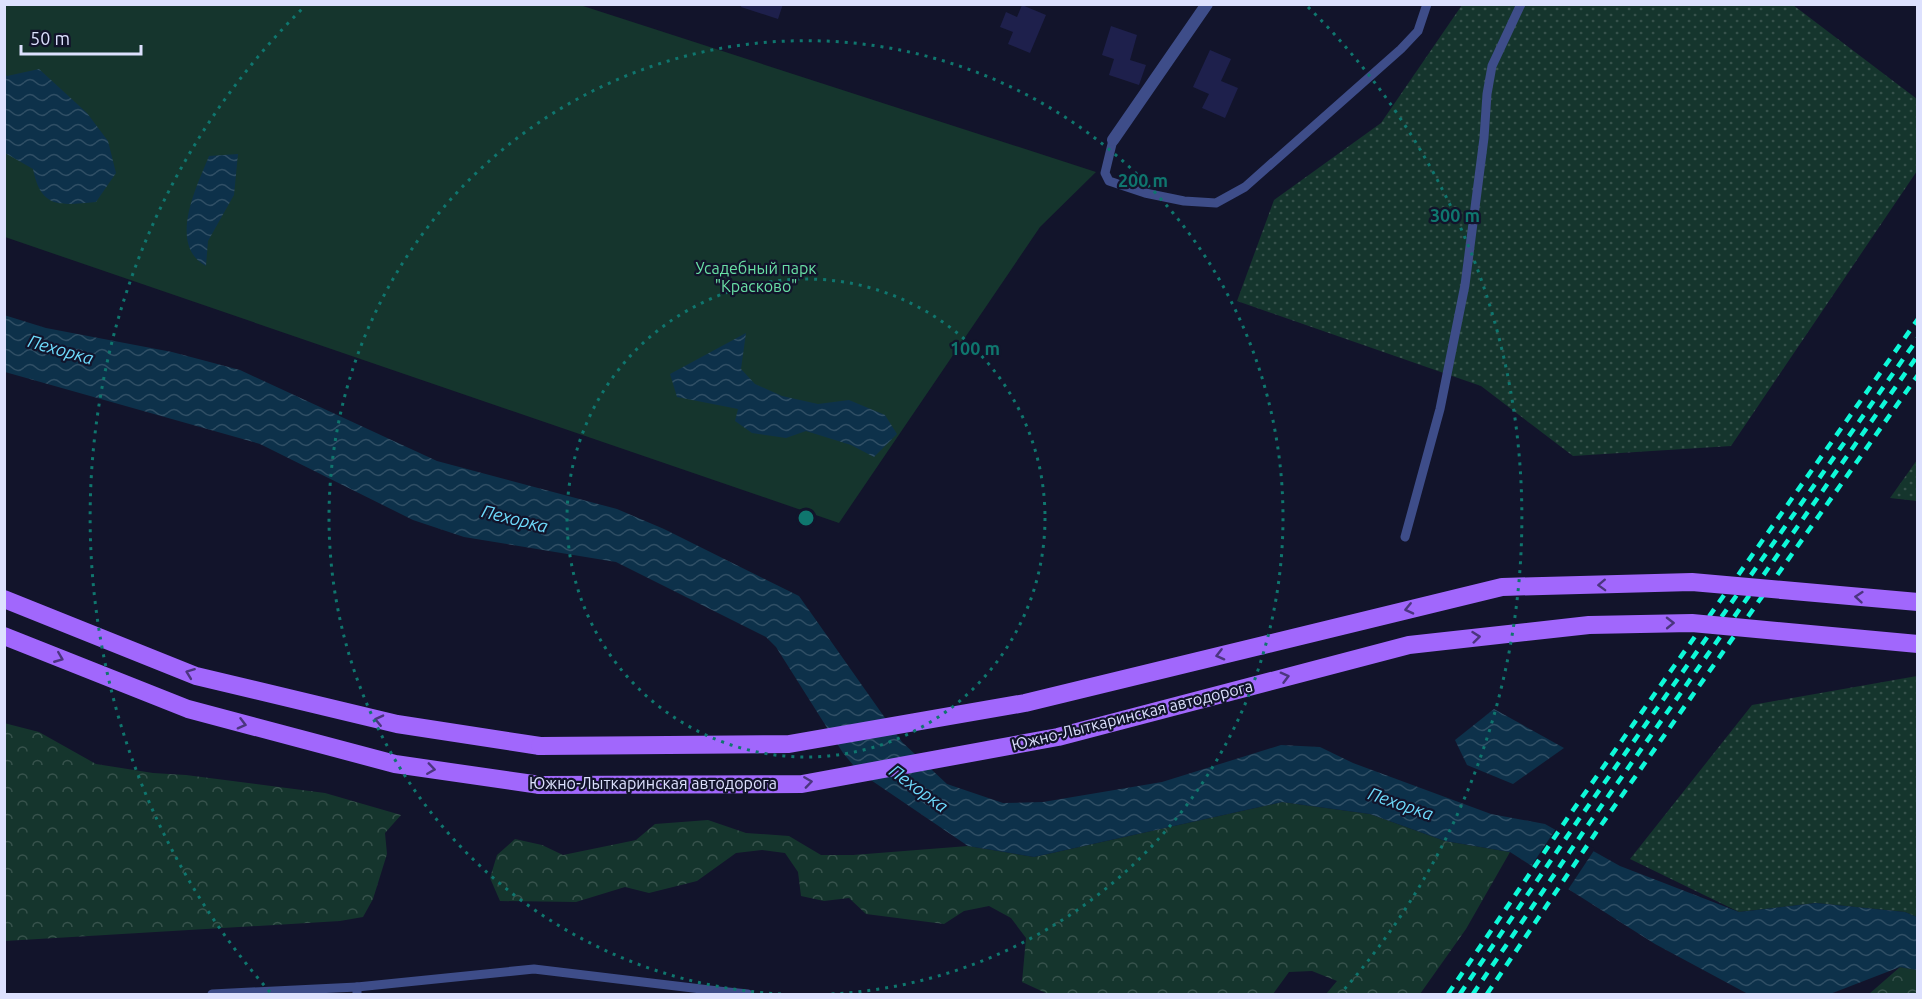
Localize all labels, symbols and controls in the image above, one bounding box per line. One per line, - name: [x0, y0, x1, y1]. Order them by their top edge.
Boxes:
- scale bar: [21, 18, 141, 56]
- text: 50 m: [30, 28, 70, 48]
- text: 200 m: [1118, 170, 1168, 190]
- text: 300 m: [1430, 205, 1480, 225]
- park label: Усадебный парк "Красково": [695, 259, 817, 295]
- water label: Пехорка: [26, 330, 96, 368]
- text: 100 m: [950, 338, 1000, 358]
- water label: Пехорка: [480, 500, 550, 536]
- centre of rings: [796, 508, 816, 528]
- one-way arrow: [1597, 578, 1606, 591]
- one-way arrow: [1855, 591, 1864, 604]
- one-way arrow: [1405, 601, 1415, 614]
- one-way arrow: [1665, 617, 1674, 630]
- one-way arrow: [1471, 631, 1480, 644]
- one-way arrow: [1215, 648, 1225, 661]
- one-way arrow: [53, 651, 64, 663]
- one-way arrow: [185, 668, 196, 680]
- one-way arrow: [1279, 672, 1290, 684]
- street label: Южно-Лыткаринская автодорога: [1010, 676, 1254, 754]
- one-way arrow: [374, 714, 384, 727]
- one-way arrow: [237, 716, 247, 729]
- water label: Пехорка: [886, 760, 952, 816]
- one-way arrow: [427, 763, 436, 775]
- street label: Южно-Лыткаринская автодорога: [529, 774, 777, 792]
- one-way arrow: [803, 777, 813, 789]
- water label: Пехорка: [1366, 783, 1436, 824]

